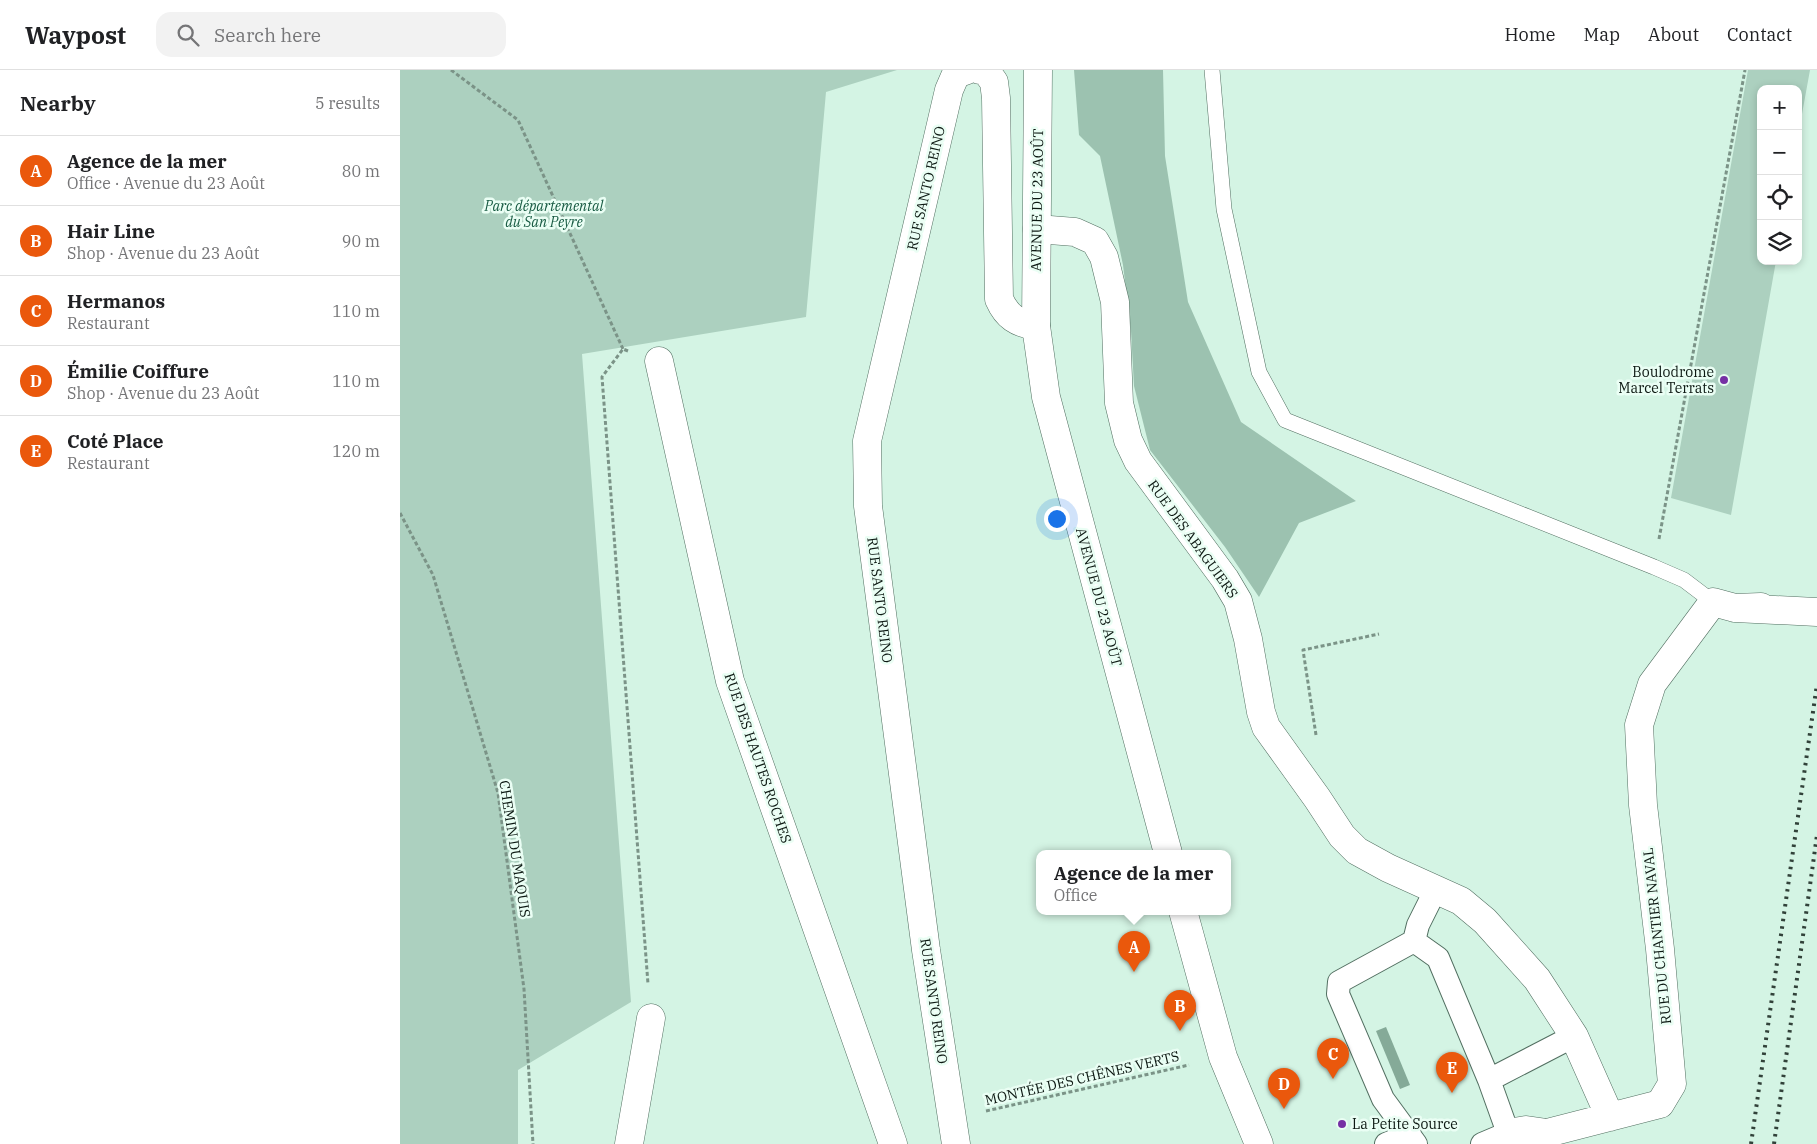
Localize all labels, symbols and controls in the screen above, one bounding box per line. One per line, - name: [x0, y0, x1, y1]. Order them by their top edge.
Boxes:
- search box: [156, 12, 506, 57]
- text: Waypost: [25, 19, 126, 51]
- icon: search: [174, 21, 202, 49]
- text: Search here: [214, 23, 321, 47]
- text: Home: [1504, 23, 1556, 46]
- text: Map: [1584, 23, 1620, 46]
- text: About: [1648, 23, 1699, 46]
- text: Contact: [1727, 23, 1792, 46]
- map controls: [1757, 85, 1802, 265]
- button: +: [1757, 85, 1802, 130]
- text: Nearby: [20, 89, 96, 117]
- text: 5 results: [315, 93, 380, 113]
- street label: RUE SANTO REINO: [903, 124, 949, 252]
- street label: AVENUE DU 23 AOÛT: [1026, 128, 1047, 272]
- button: −: [1757, 130, 1802, 175]
- text: Agence de la mer: [67, 149, 227, 173]
- text: A: [30, 161, 42, 181]
- text: 80 m: [342, 161, 380, 181]
- text: Office · Avenue du 23 Août: [67, 173, 265, 193]
- button: locate: [1757, 175, 1802, 220]
- park label: Parc départemental du San Peyre: [483, 197, 605, 231]
- text: Hair Line: [67, 219, 155, 243]
- button: layers: [1757, 220, 1802, 265]
- text: B: [30, 231, 42, 251]
- text: 90 m: [342, 231, 380, 251]
- text: Shop · Avenue du 23 Août: [67, 243, 260, 263]
- text: Hermanos: [67, 289, 165, 313]
- text: C: [31, 301, 41, 321]
- text: 110 m: [332, 301, 380, 321]
- text: Restaurant: [67, 313, 150, 333]
- text: Émilie Coiffure: [67, 359, 209, 383]
- place label: Boulodrome Marcel Terrats: [1618, 363, 1714, 397]
- text: D: [30, 371, 42, 391]
- text: 110 m: [332, 371, 380, 391]
- marker: Boulodrome Marcel Terrats: [1718, 374, 1730, 386]
- text: Shop · Avenue du 23 Août: [67, 383, 260, 403]
- text: Coté Place: [67, 429, 164, 453]
- text: E: [31, 441, 41, 461]
- text: 120 m: [332, 441, 380, 461]
- text: Restaurant: [67, 453, 150, 473]
- street label: RUE DES ABAGUIERS: [1144, 476, 1242, 602]
- your location: [1044, 506, 1070, 532]
- street label: AVENUE DU 23 AOÛT: [1072, 525, 1127, 668]
- street label: RUE SANTO REINO: [863, 536, 897, 664]
- street label: RUE DES HAUTES ROCHES: [720, 670, 796, 846]
- street label: CHEMIN DU MAQUIS: [495, 779, 535, 919]
- street label: RUE DU CHANTIER NAVAL: [1639, 847, 1675, 1025]
- popup: [1036, 850, 1231, 915]
- text: Agence de la mer: [1054, 861, 1213, 885]
- text: Office: [1054, 885, 1097, 905]
- pin: A: [1118, 931, 1150, 972]
- street label: RUE SANTO REINO: [916, 937, 952, 1065]
- pin: B: [1164, 990, 1196, 1031]
- pin: C: [1317, 1038, 1349, 1079]
- street label: MONTÉE DES CHÊNES VERTS: [983, 1046, 1181, 1109]
- pin: E: [1436, 1052, 1468, 1093]
- pin: D: [1268, 1068, 1300, 1109]
- place label: La Petite Source: [1352, 1115, 1458, 1133]
- marker: La Petite Source: [1336, 1118, 1348, 1130]

